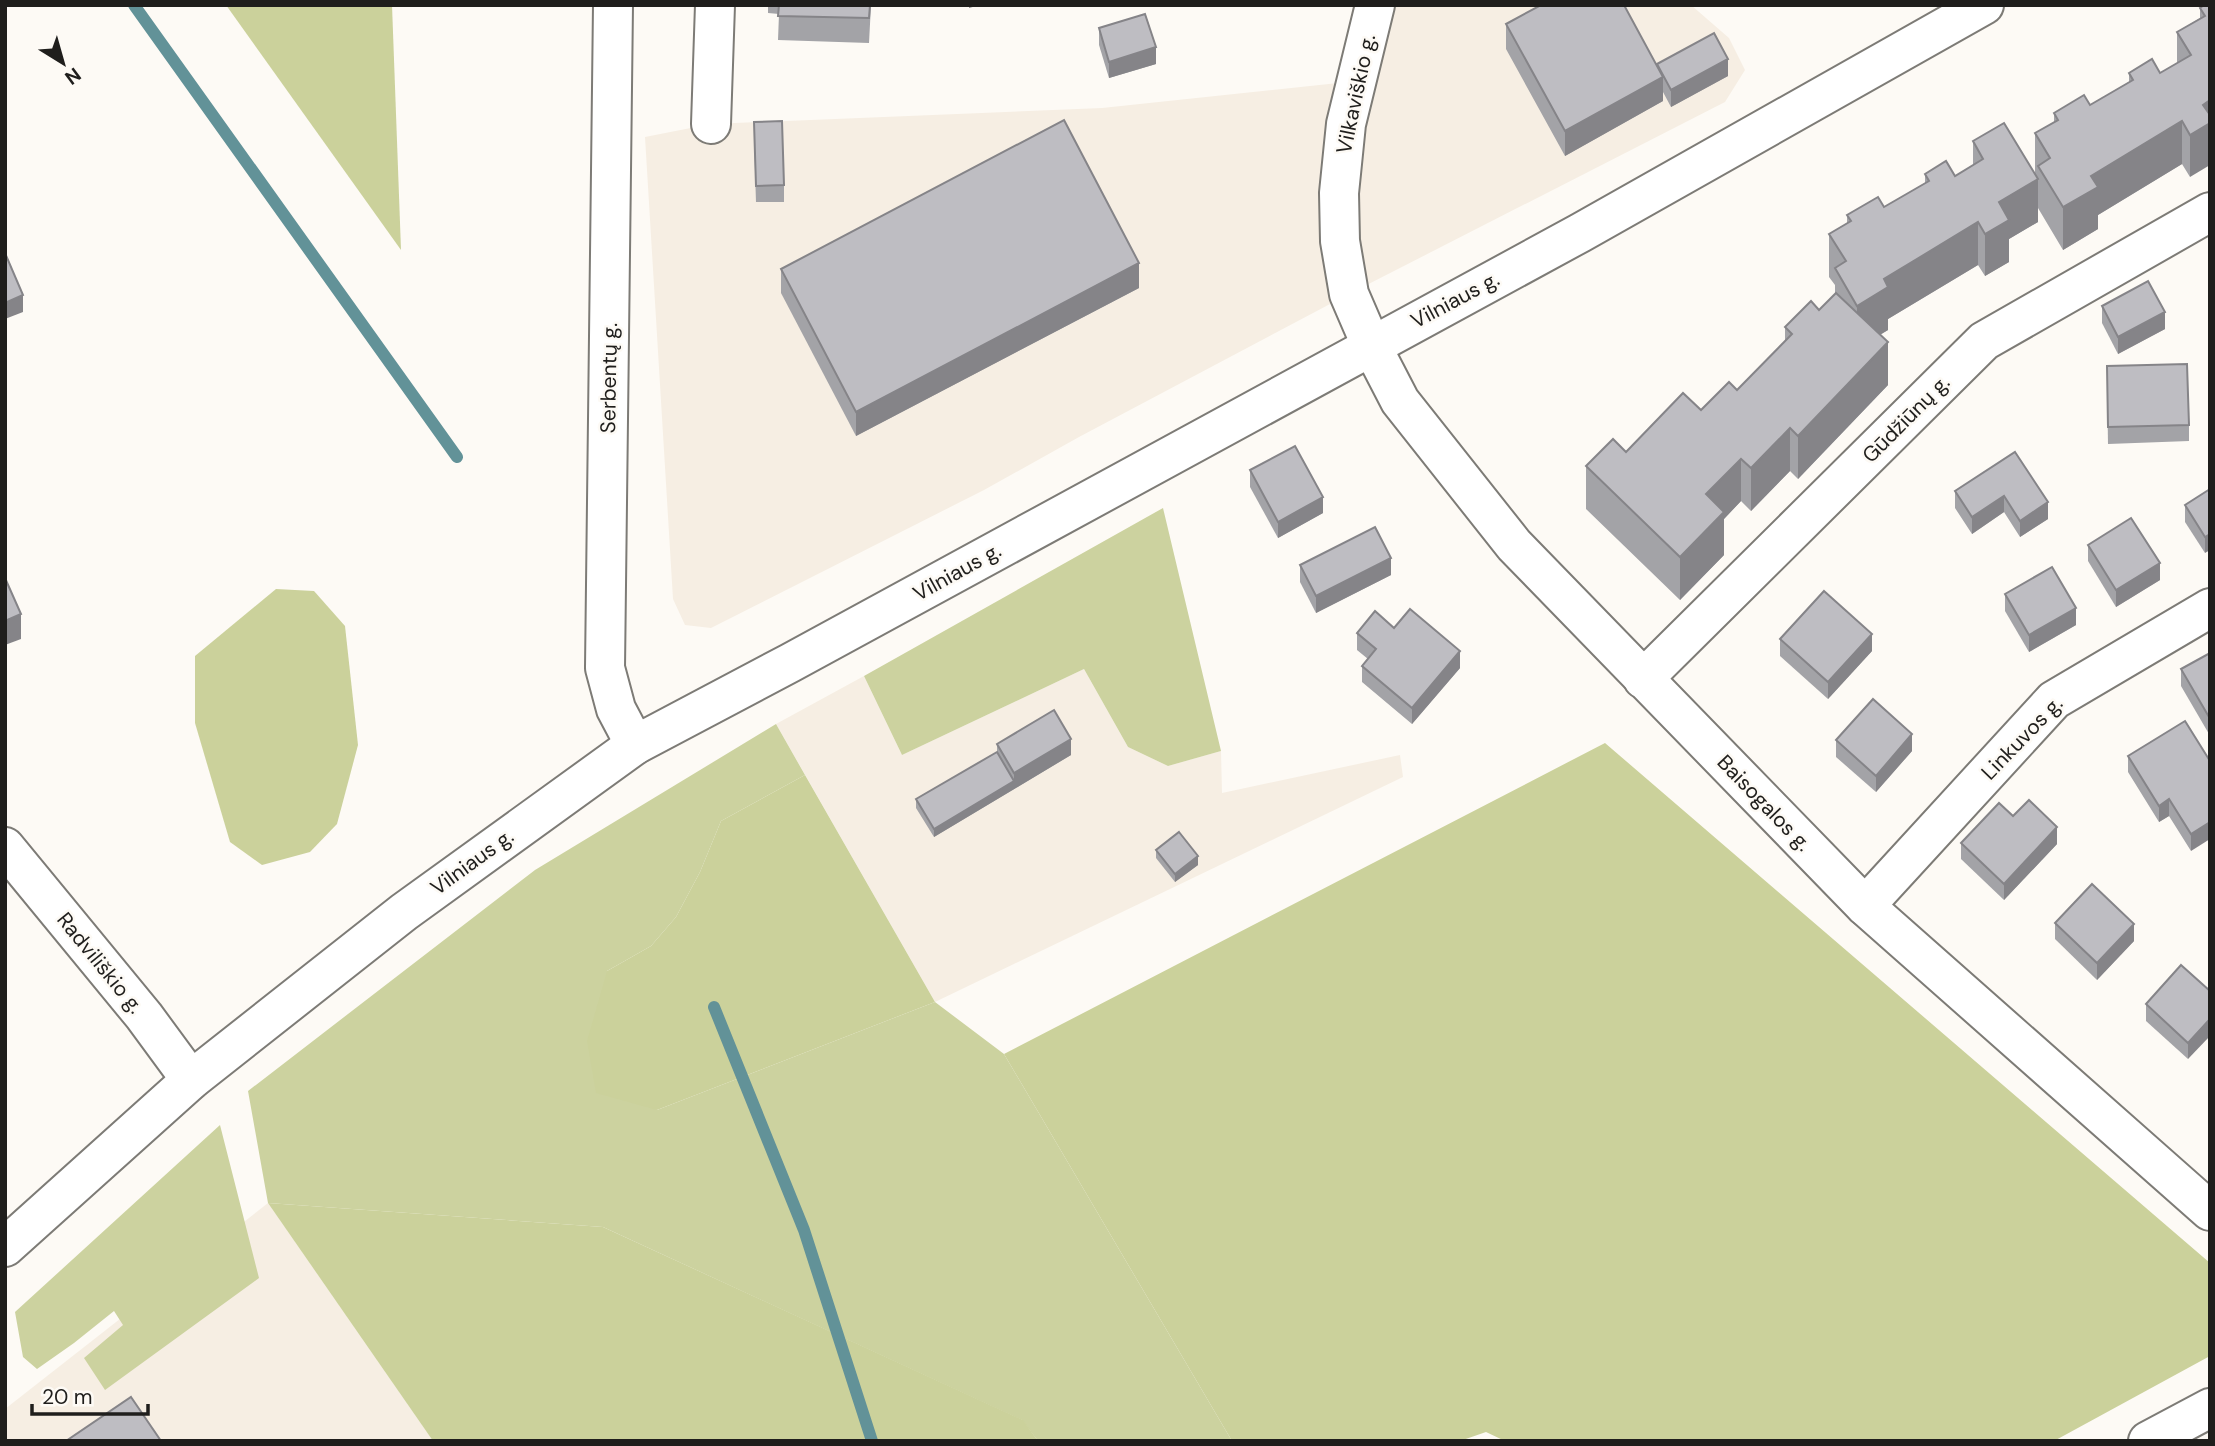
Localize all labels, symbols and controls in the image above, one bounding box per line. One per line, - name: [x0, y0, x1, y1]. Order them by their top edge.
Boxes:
- north arrow: [28, 28, 98, 98]
- street label: Vilkaviškio g.: [1330, 32, 1382, 156]
- text: N: [60, 62, 86, 90]
- street label: Vilniaus g.: [1406, 265, 1504, 335]
- street label: Serbentų g.: [594, 322, 624, 434]
- street label: Gūdžiūnų g.: [1856, 369, 1956, 469]
- street label: Vilniaus g.: [908, 536, 1006, 608]
- street label: Linkuvos g.: [1975, 690, 2069, 786]
- street label: Baisogalos g.: [1711, 749, 1817, 857]
- street label: Vilniaus g.: [425, 822, 519, 902]
- street label: Radviliškio g.: [51, 907, 149, 1019]
- scale bar: [32, 1372, 147, 1416]
- text: 20 m: [42, 1383, 93, 1411]

